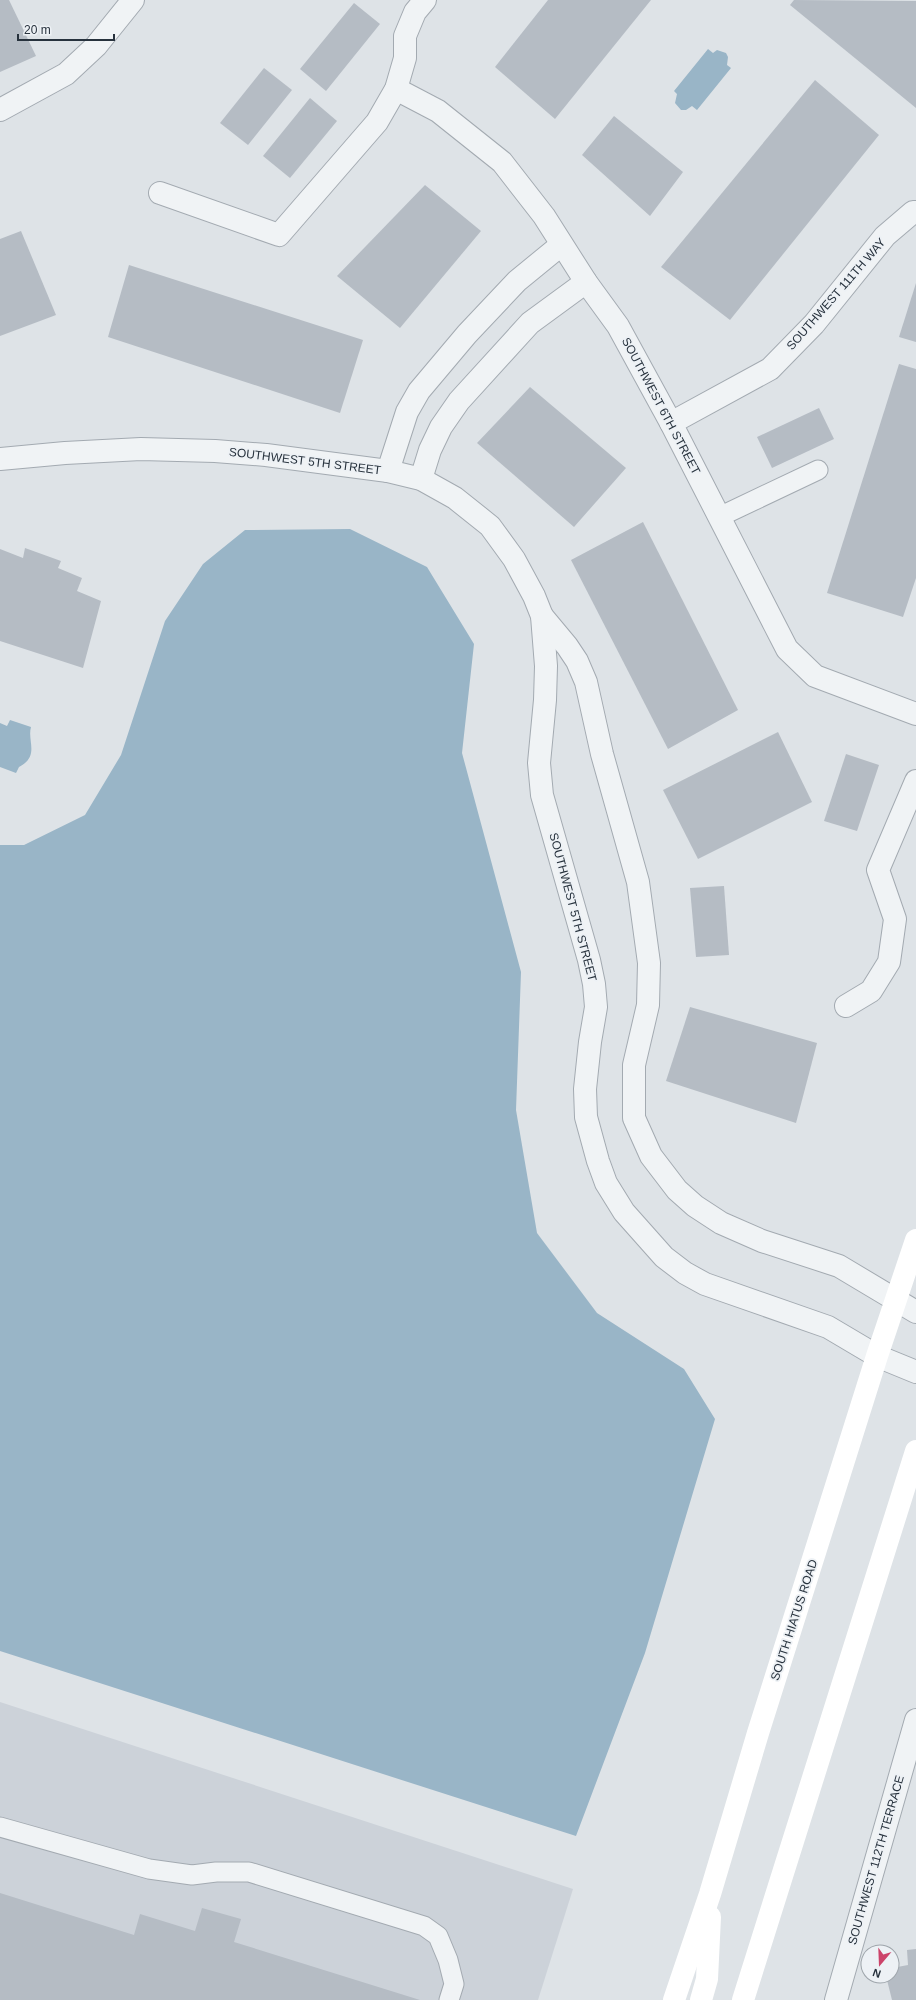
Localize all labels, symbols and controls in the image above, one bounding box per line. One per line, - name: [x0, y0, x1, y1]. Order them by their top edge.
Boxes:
- scale bar: [18, 16, 114, 42]
- text: 20 m: [24, 23, 51, 37]
- street label: SOUTHWEST 111TH WAY: [784, 235, 888, 353]
- street label: SOUTHWEST 6TH STREET: [619, 335, 703, 477]
- street label: SOUTHWEST 5TH STREET: [228, 445, 383, 477]
- street label: SOUTHWEST 5TH STREET: [546, 831, 600, 983]
- street label: SOUTH HIATUS ROAD: [768, 1557, 820, 1682]
- street label: SOUTHWEST 112TH TERRACE: [845, 1774, 907, 1946]
- north arrow: [860, 1944, 900, 1984]
- text: N: [871, 1966, 882, 1980]

